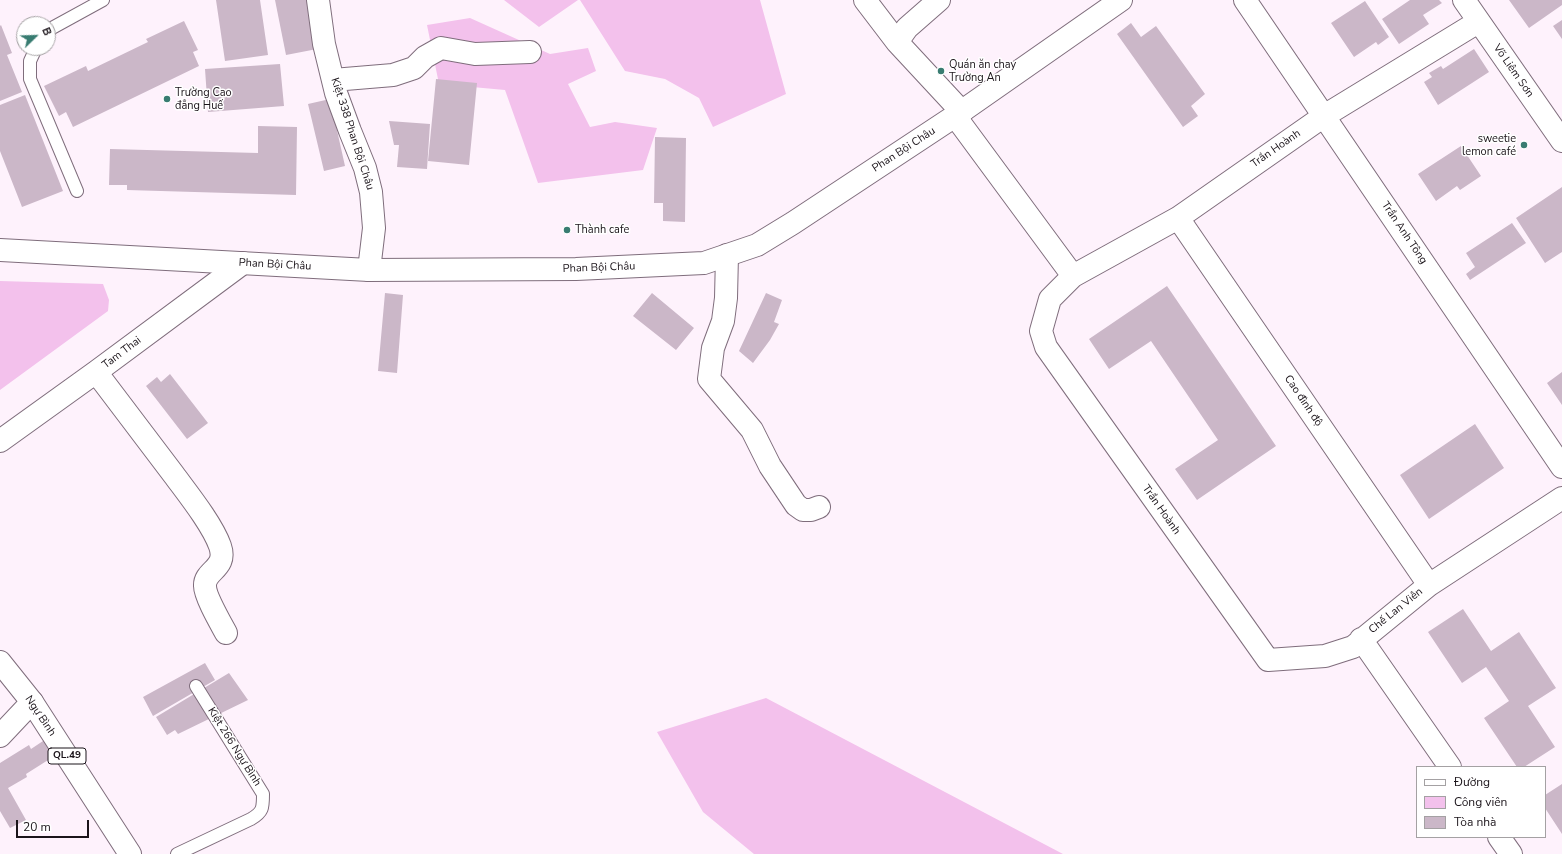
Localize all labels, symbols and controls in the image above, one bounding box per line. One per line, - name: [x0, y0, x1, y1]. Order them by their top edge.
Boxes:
- north arrow: [16, 16, 56, 56]
- text: B: [38, 25, 55, 38]
- street label: Võ Liêm Sơn: [1490, 42, 1536, 100]
- place label: Quán ăn chay Trường An: [949, 58, 1016, 84]
- marker: Quán ăn chay Trường An: [936, 66, 946, 76]
- street label: Kiệt 338 Phan Bội Châu: [328, 76, 376, 192]
- place label: Trường Cao đẳng Huế: [175, 86, 232, 112]
- marker: Trường Cao đẳng Huế: [162, 94, 172, 104]
- street label: Phan Bội Châu: [870, 125, 938, 175]
- street label: Trần Hoành: [1249, 127, 1303, 171]
- place label: sweetie lemon café: [1462, 132, 1516, 158]
- marker: sweetie lemon café: [1519, 140, 1529, 150]
- street label: Trần Anh Tông: [1378, 199, 1430, 267]
- place label: Thành cafe: [575, 223, 629, 237]
- marker: Thành cafe: [562, 225, 572, 235]
- street label: Phan Bội Châu: [238, 257, 312, 273]
- street label: Phan Bội Châu: [562, 260, 636, 276]
- street label: Tam Thai: [100, 334, 144, 372]
- street label: Cao đình độ: [1281, 373, 1325, 429]
- street label: Trần Hoành: [1139, 483, 1183, 537]
- street label: Chế Lan Viên: [1366, 585, 1426, 637]
- street label: Ngự Bình: [22, 693, 58, 739]
- street label: Kiệt 266 Ngự Bình: [204, 705, 264, 789]
- road number: QL.49: [48, 748, 86, 764]
- legend: [1416, 766, 1546, 838]
- text: Đường: [1454, 774, 1490, 790]
- text: Công viên: [1454, 794, 1507, 810]
- scale bar: [18, 812, 91, 838]
- text: Tòa nhà: [1454, 814, 1496, 830]
- text: 20 m: [23, 819, 51, 835]

